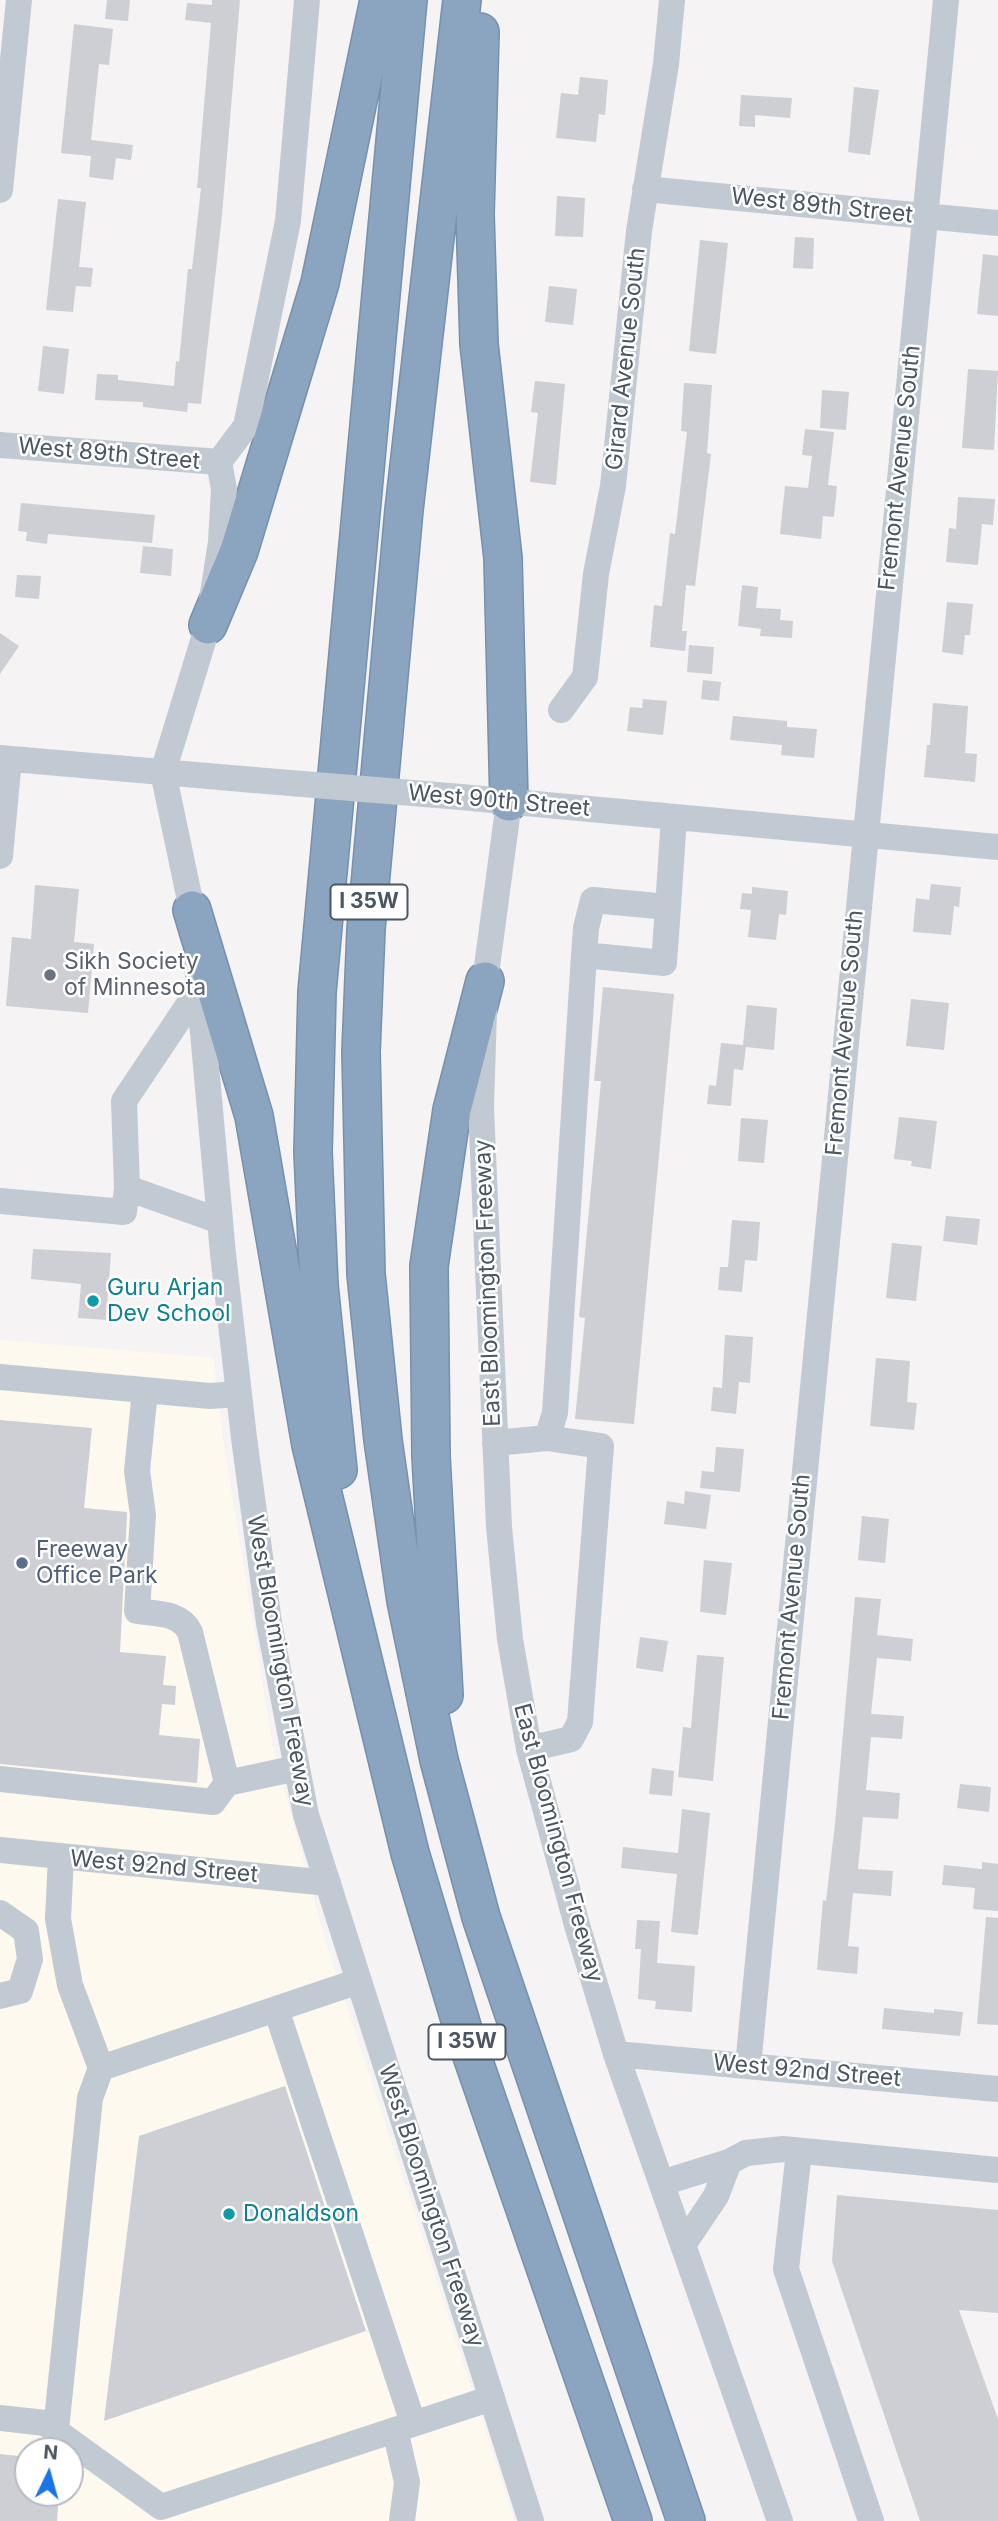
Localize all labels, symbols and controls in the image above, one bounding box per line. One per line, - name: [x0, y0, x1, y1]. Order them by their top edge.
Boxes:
- street label: West 89th Street: [730, 183, 914, 229]
- street label: Girard Avenue South: [601, 246, 651, 472]
- street label: Fremont Avenue South: [873, 344, 927, 592]
- street label: West 89th Street: [17, 432, 201, 476]
- street label: West 90th Street: [407, 779, 591, 823]
- road number: I 35W: [330, 884, 408, 920]
- street label: Fremont Avenue South: [821, 909, 869, 1157]
- place label: Sikh Society of Minnesota: [64, 948, 206, 1002]
- marker: Sikh Society of Minnesota: [42, 967, 58, 983]
- street label: East Bloomington Freeway: [469, 1139, 507, 1427]
- place label: Guru Arjan Dev School: [107, 1274, 231, 1328]
- marker: Guru Arjan Dev School: [85, 1293, 101, 1309]
- street label: Fremont Avenue South: [768, 1473, 816, 1721]
- street label: West Bloomington Freeway: [241, 1513, 319, 1809]
- place label: Freeway Office Park: [36, 1536, 158, 1590]
- marker: Freeway Office Park: [14, 1555, 30, 1571]
- street label: East Bloomington Freeway: [507, 1701, 609, 1985]
- street label: West 92nd Street: [69, 1845, 259, 1889]
- road number: I 35W: [428, 2024, 505, 2060]
- street label: West 92nd Street: [712, 2049, 902, 2093]
- street label: West Bloomington Freeway: [372, 2061, 490, 2351]
- place label: Donaldson: [243, 2200, 359, 2228]
- marker: Donaldson: [221, 2206, 237, 2222]
- north arrow: [14, 2437, 84, 2507]
- text: N: [42, 2440, 59, 2465]

